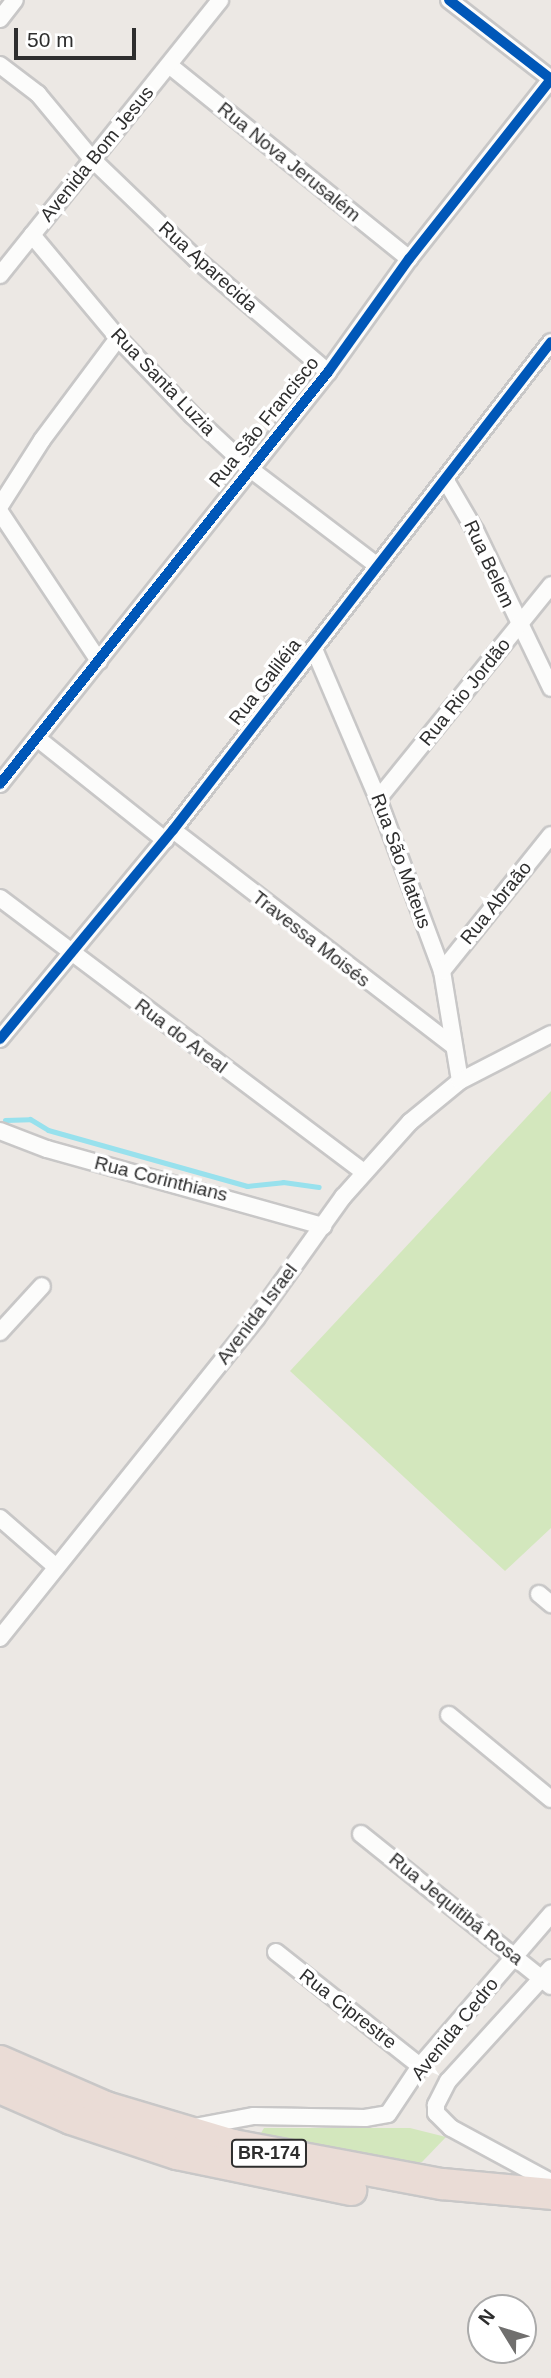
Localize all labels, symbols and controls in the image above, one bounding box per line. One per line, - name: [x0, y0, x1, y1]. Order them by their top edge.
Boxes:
- scale bar: [18, 14, 140, 58]
- text: 50 m: [27, 28, 74, 51]
- street label: Avenida Bom Jesus: [35, 82, 159, 226]
- street label: Rua Nova Jerusalém: [213, 97, 365, 227]
- street label: Rua Aparecida: [154, 216, 262, 318]
- street label: Rua Santa Luzia: [106, 324, 220, 440]
- street label: Rua São Francisco: [204, 352, 324, 492]
- street label: Rua Belem: [459, 517, 519, 611]
- street label: Rua Galiléia: [224, 634, 306, 730]
- street label: Rua Rio Jordão: [415, 634, 515, 750]
- street label: Rua São Mateus: [366, 791, 436, 931]
- street label: Rua Abraão: [455, 856, 537, 950]
- street label: Travessa Moisés: [248, 886, 374, 992]
- street label: Rua do Areal: [130, 994, 232, 1078]
- street label: Rua Corinthians: [92, 1151, 230, 1207]
- street label: Avenida Israel: [212, 1259, 302, 1369]
- street label: Rua Jequitibá Rosa: [384, 1848, 528, 1970]
- street label: Rua Ciprestre: [295, 1964, 401, 2054]
- street label: Avenida Cedro: [407, 1973, 503, 2085]
- road number: BR-174: [230, 2138, 308, 2168]
- north arrow: [467, 2294, 537, 2364]
- text: N: [474, 2305, 499, 2329]

